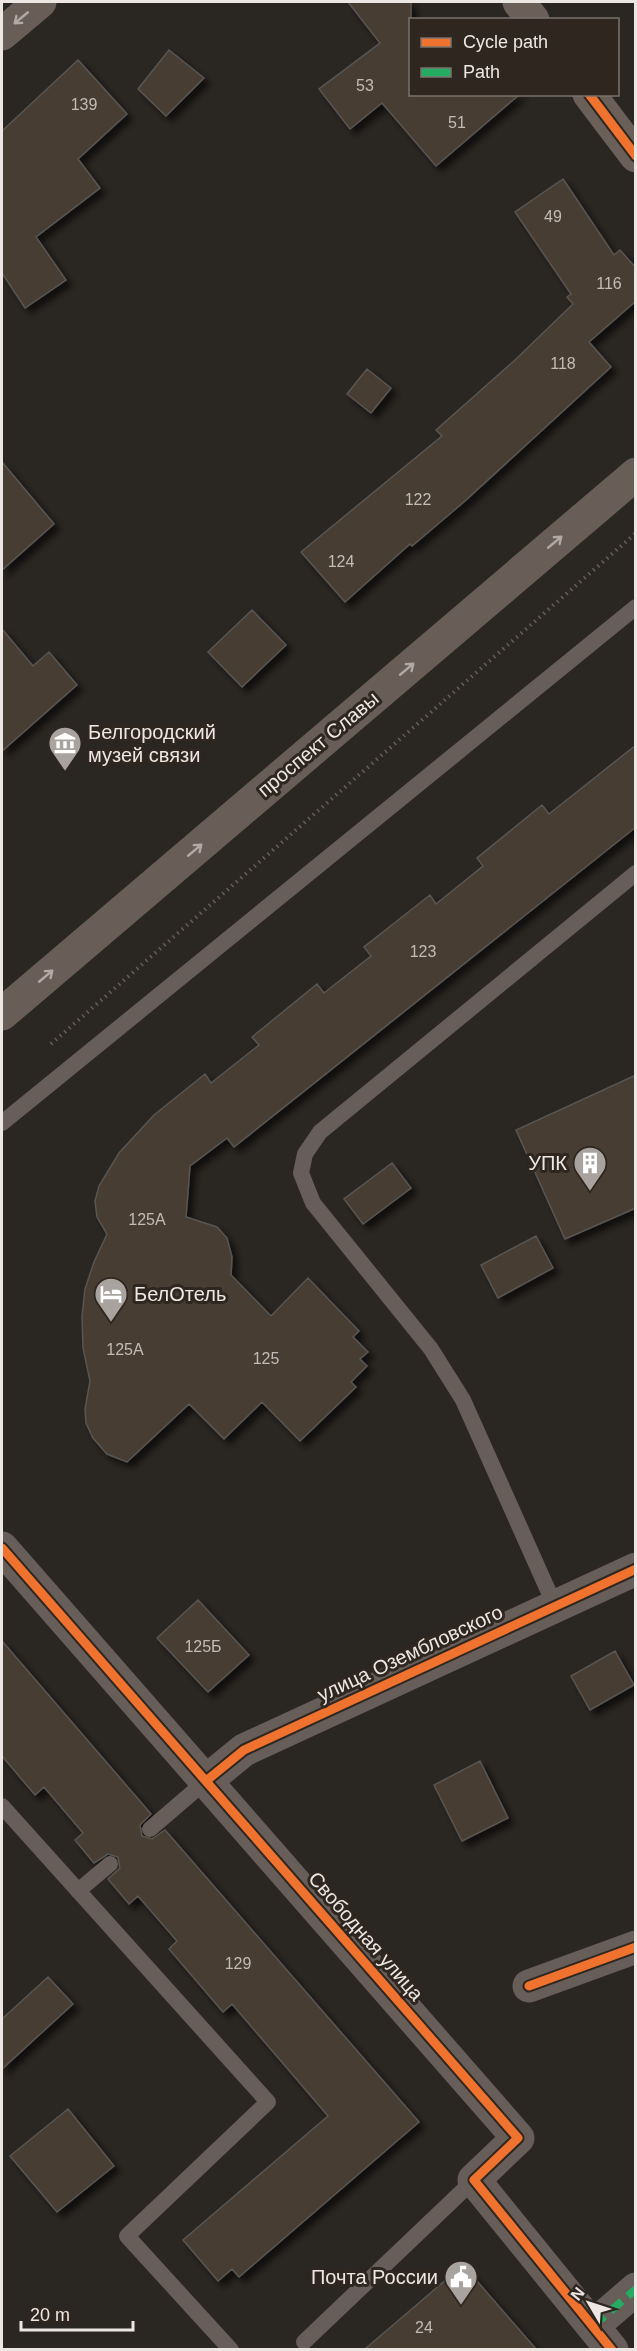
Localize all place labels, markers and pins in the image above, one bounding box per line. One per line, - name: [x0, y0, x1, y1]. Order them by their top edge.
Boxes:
- place label: Белгородский музей связи: [88, 721, 216, 766]
- museum icon: Белгородский музей связи: [47, 725, 83, 772]
- building icon: УПК: [572, 1145, 608, 1192]
- place label: УПК: [528, 1152, 567, 1174]
- hotel icon: БелОтель: [93, 1276, 129, 1323]
- place label: БелОтель: [134, 1283, 226, 1305]
- public building icon: Почта России: [443, 2259, 479, 2306]
- place label: Почта России: [311, 2266, 438, 2288]

